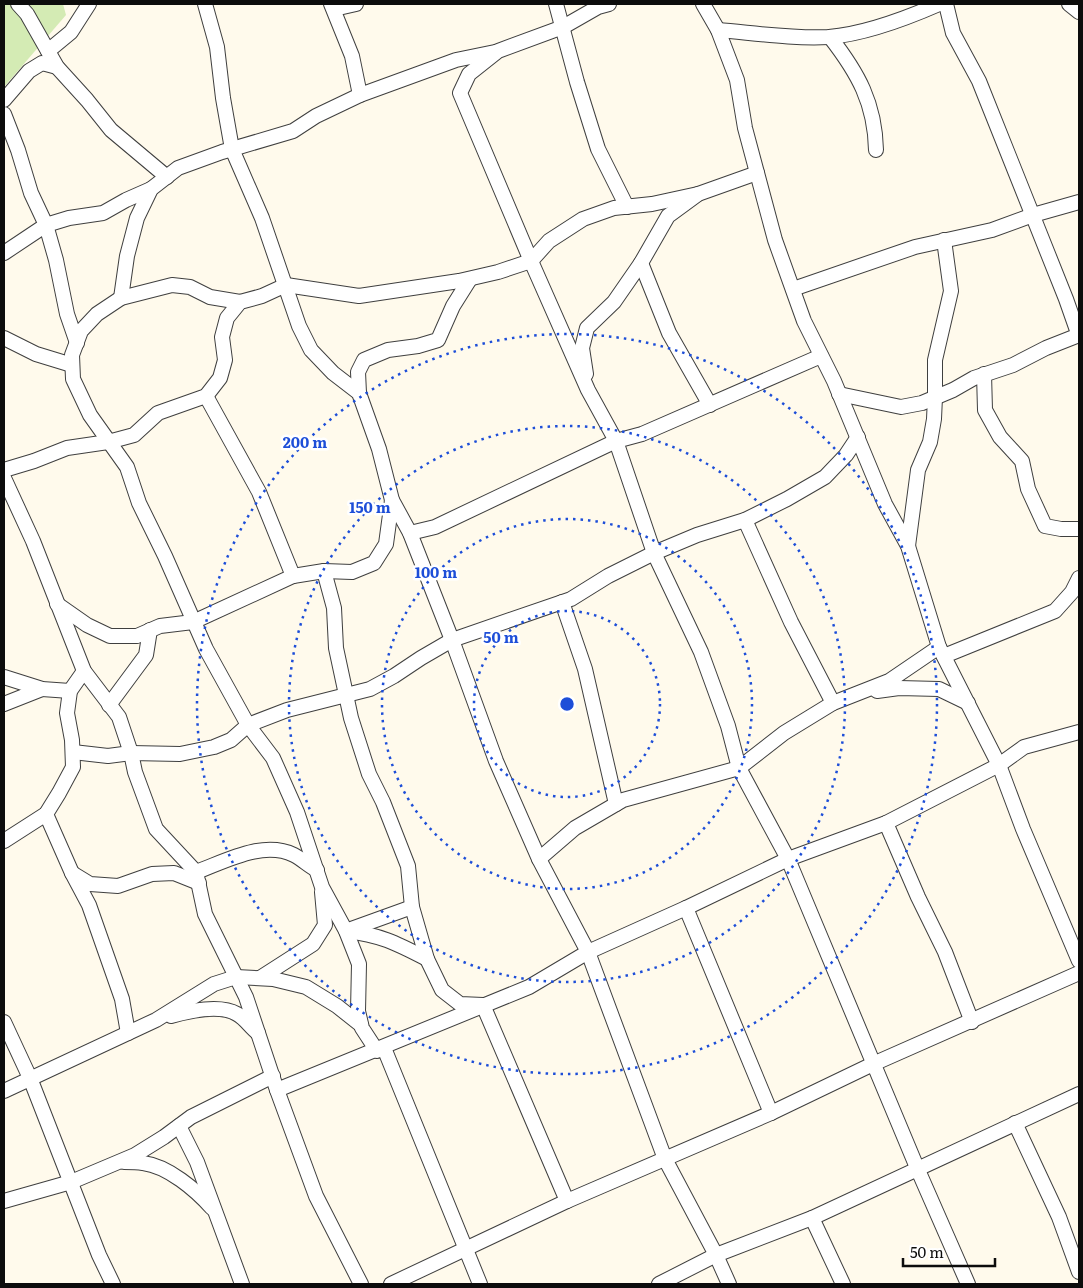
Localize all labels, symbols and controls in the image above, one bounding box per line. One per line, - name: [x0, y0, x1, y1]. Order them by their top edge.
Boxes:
- text: 200 m: [283, 430, 327, 453]
- text: 150 m: [349, 495, 391, 518]
- text: 100 m: [415, 560, 457, 583]
- text: 50 m: [483, 625, 519, 648]
- centre of rings: [558, 695, 576, 713]
- scale bar: [903, 1236, 996, 1268]
- text: 50 m: [910, 1240, 944, 1263]

